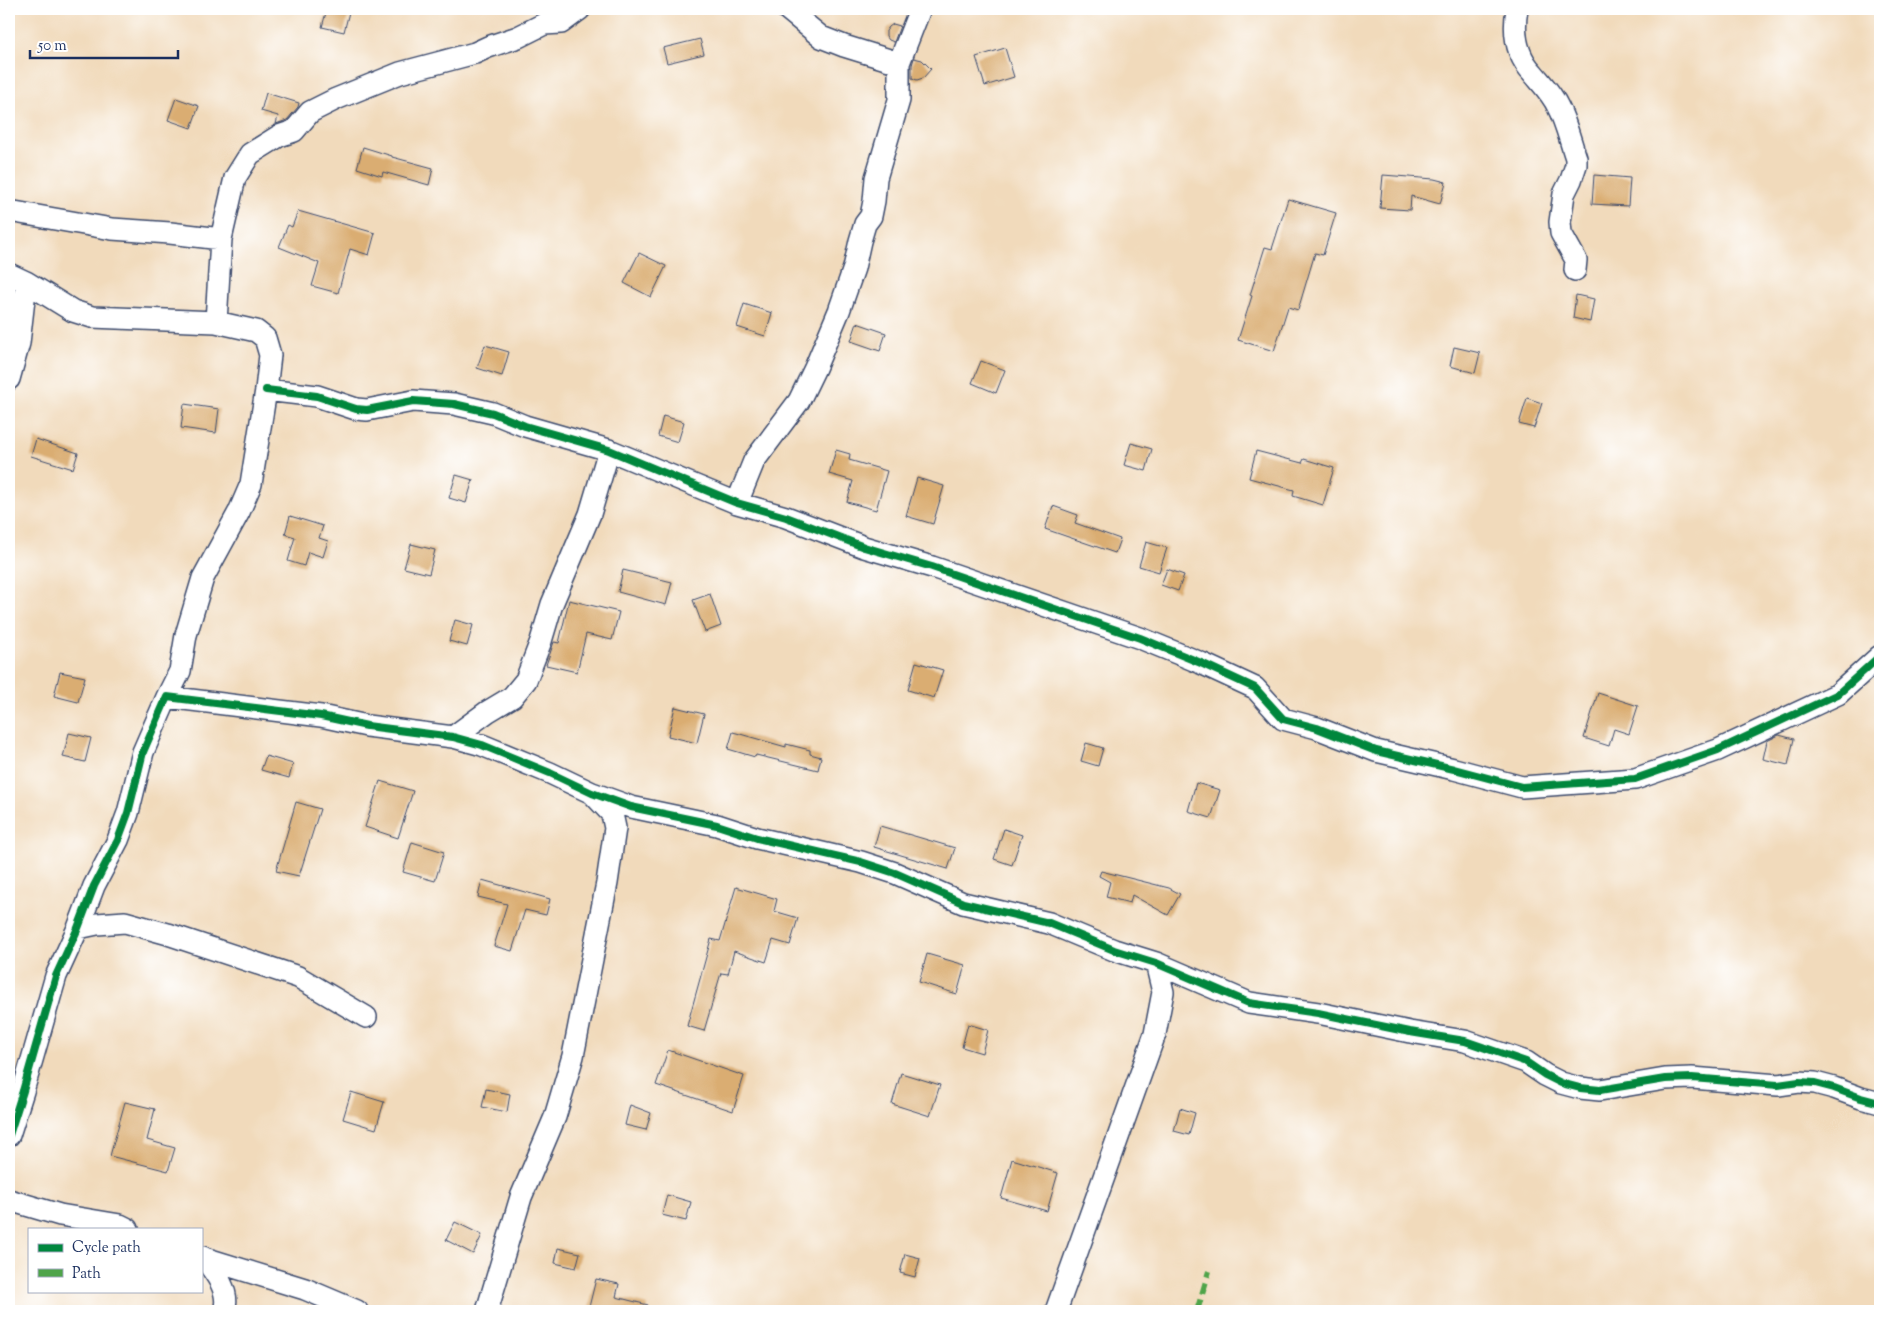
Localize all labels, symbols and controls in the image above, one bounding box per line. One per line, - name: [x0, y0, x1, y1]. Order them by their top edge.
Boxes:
- scale bar: [30, 28, 178, 60]
- text: 50 m: [37, 36, 67, 57]
- legend: [28, 1228, 202, 1292]
- text: Cycle path: [72, 1238, 141, 1259]
- text: Path: [72, 1264, 101, 1285]

